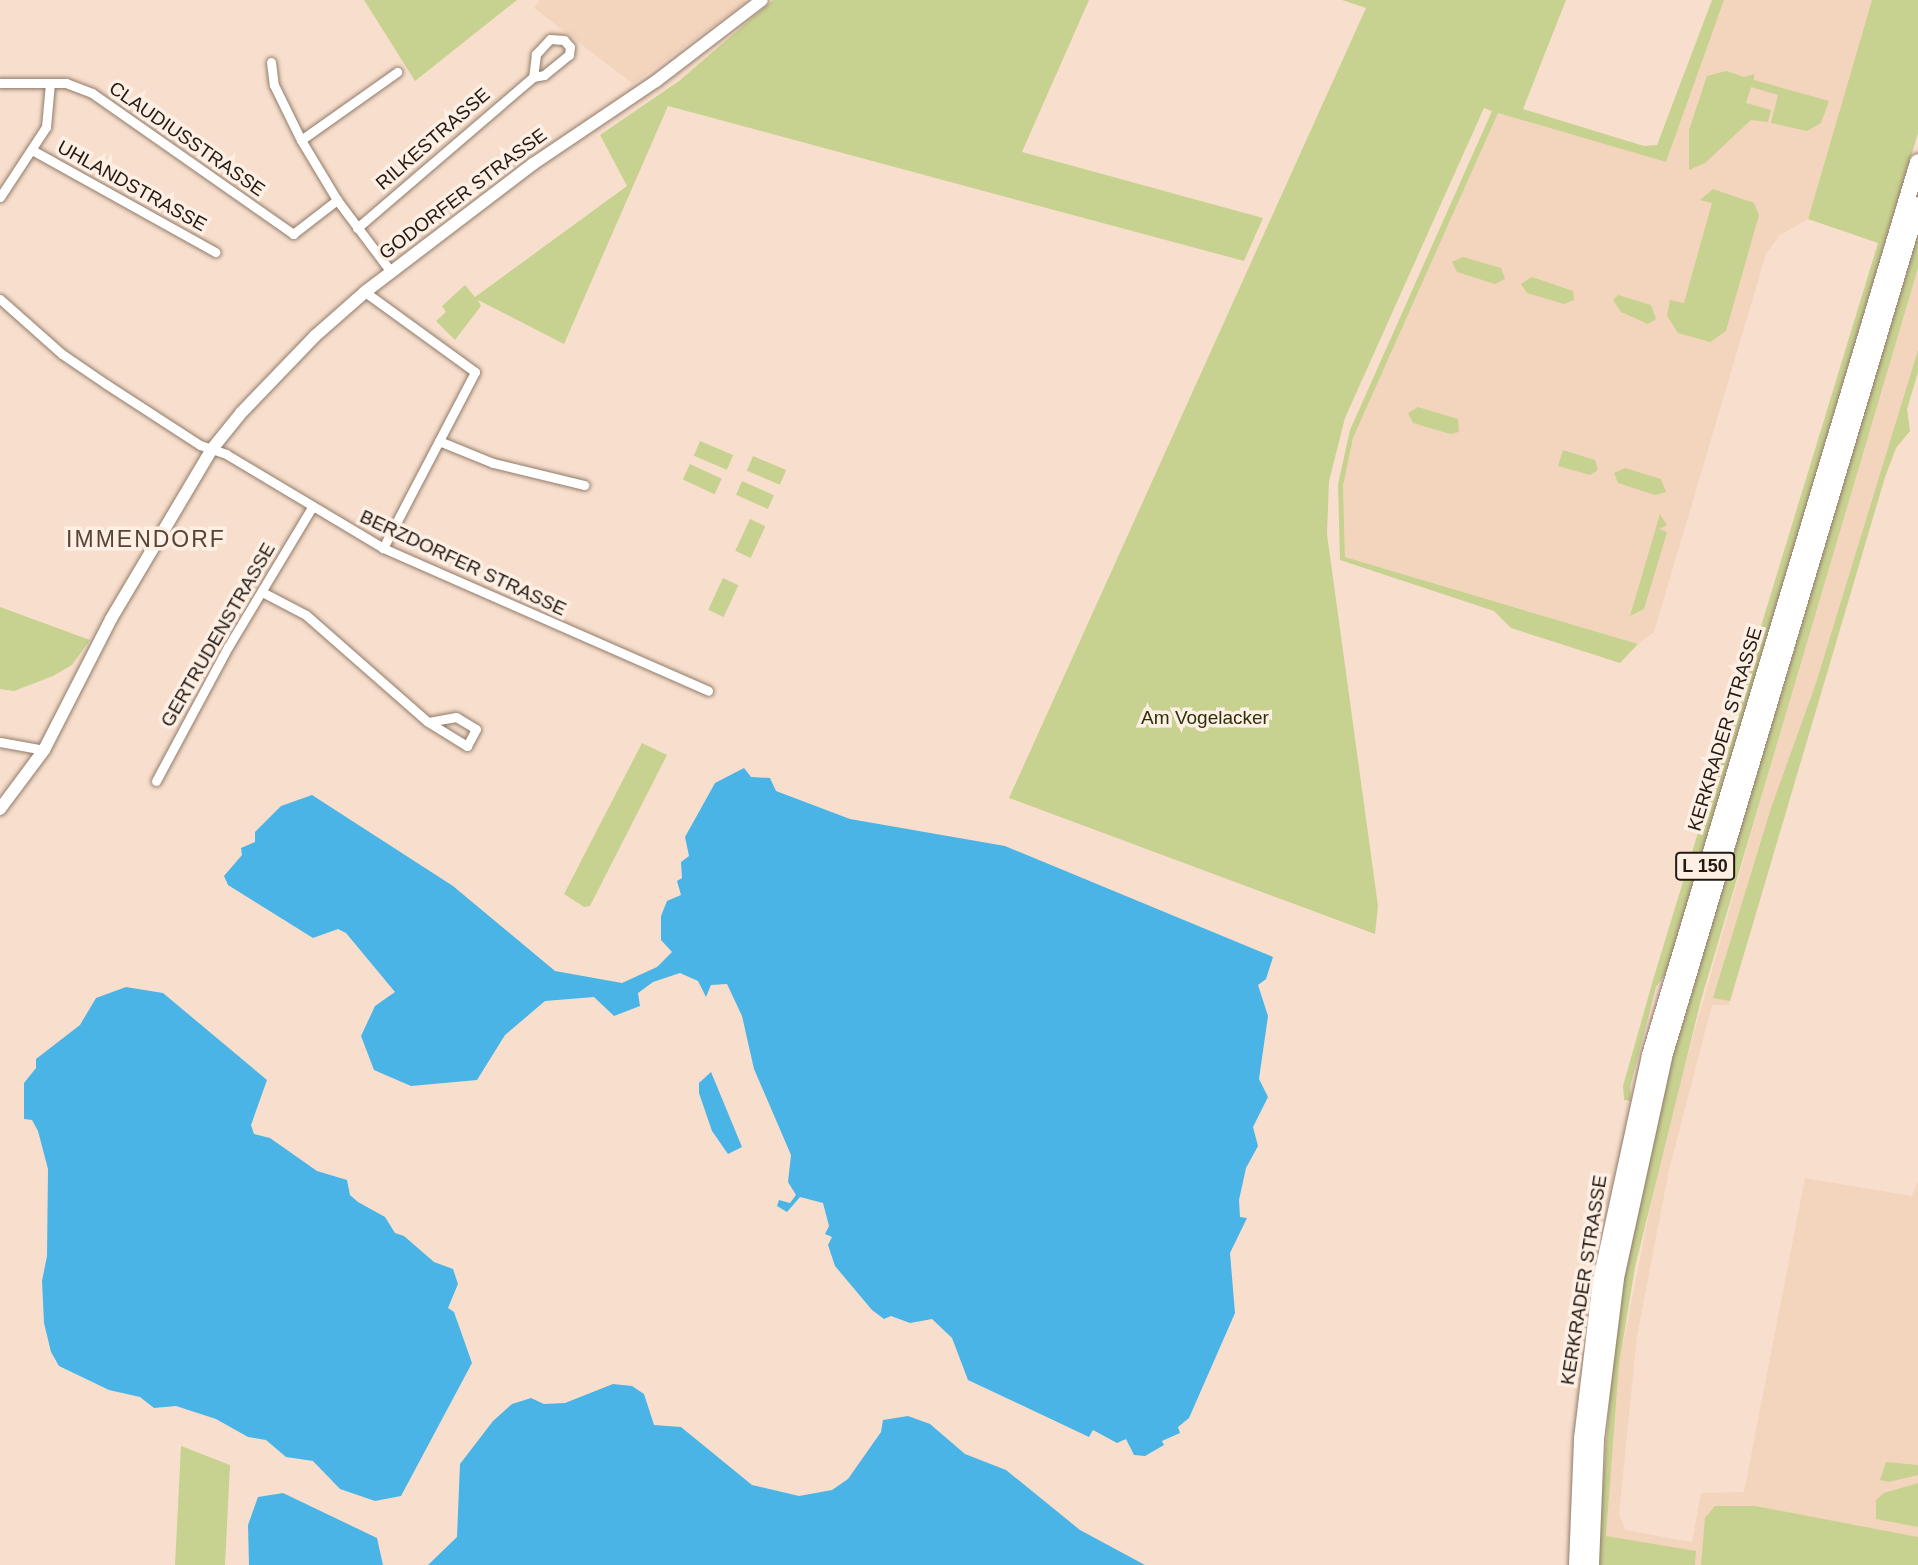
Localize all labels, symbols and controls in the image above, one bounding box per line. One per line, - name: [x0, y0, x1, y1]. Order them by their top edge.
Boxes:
- street label: CLAUDIUSSTRASSE: [105, 77, 269, 201]
- street label: RILKESTRASSE: [371, 83, 495, 195]
- street label: GODORFER STRASSE: [375, 124, 551, 264]
- street label: UHLANDSTRASSE: [54, 136, 210, 236]
- street label: BERZDORFER STRASSE: [356, 505, 570, 621]
- district label: IMMENDORF: [67, 525, 225, 553]
- street label: GERTRUDENSTRASSE: [156, 539, 280, 731]
- street label: KERKRADER STRASSE: [1683, 624, 1767, 834]
- park label: Am Vogelacker: [1141, 707, 1269, 729]
- road number: L 150: [1674, 852, 1736, 880]
- street label: KERKRADER STRASSE: [1556, 1173, 1612, 1387]

